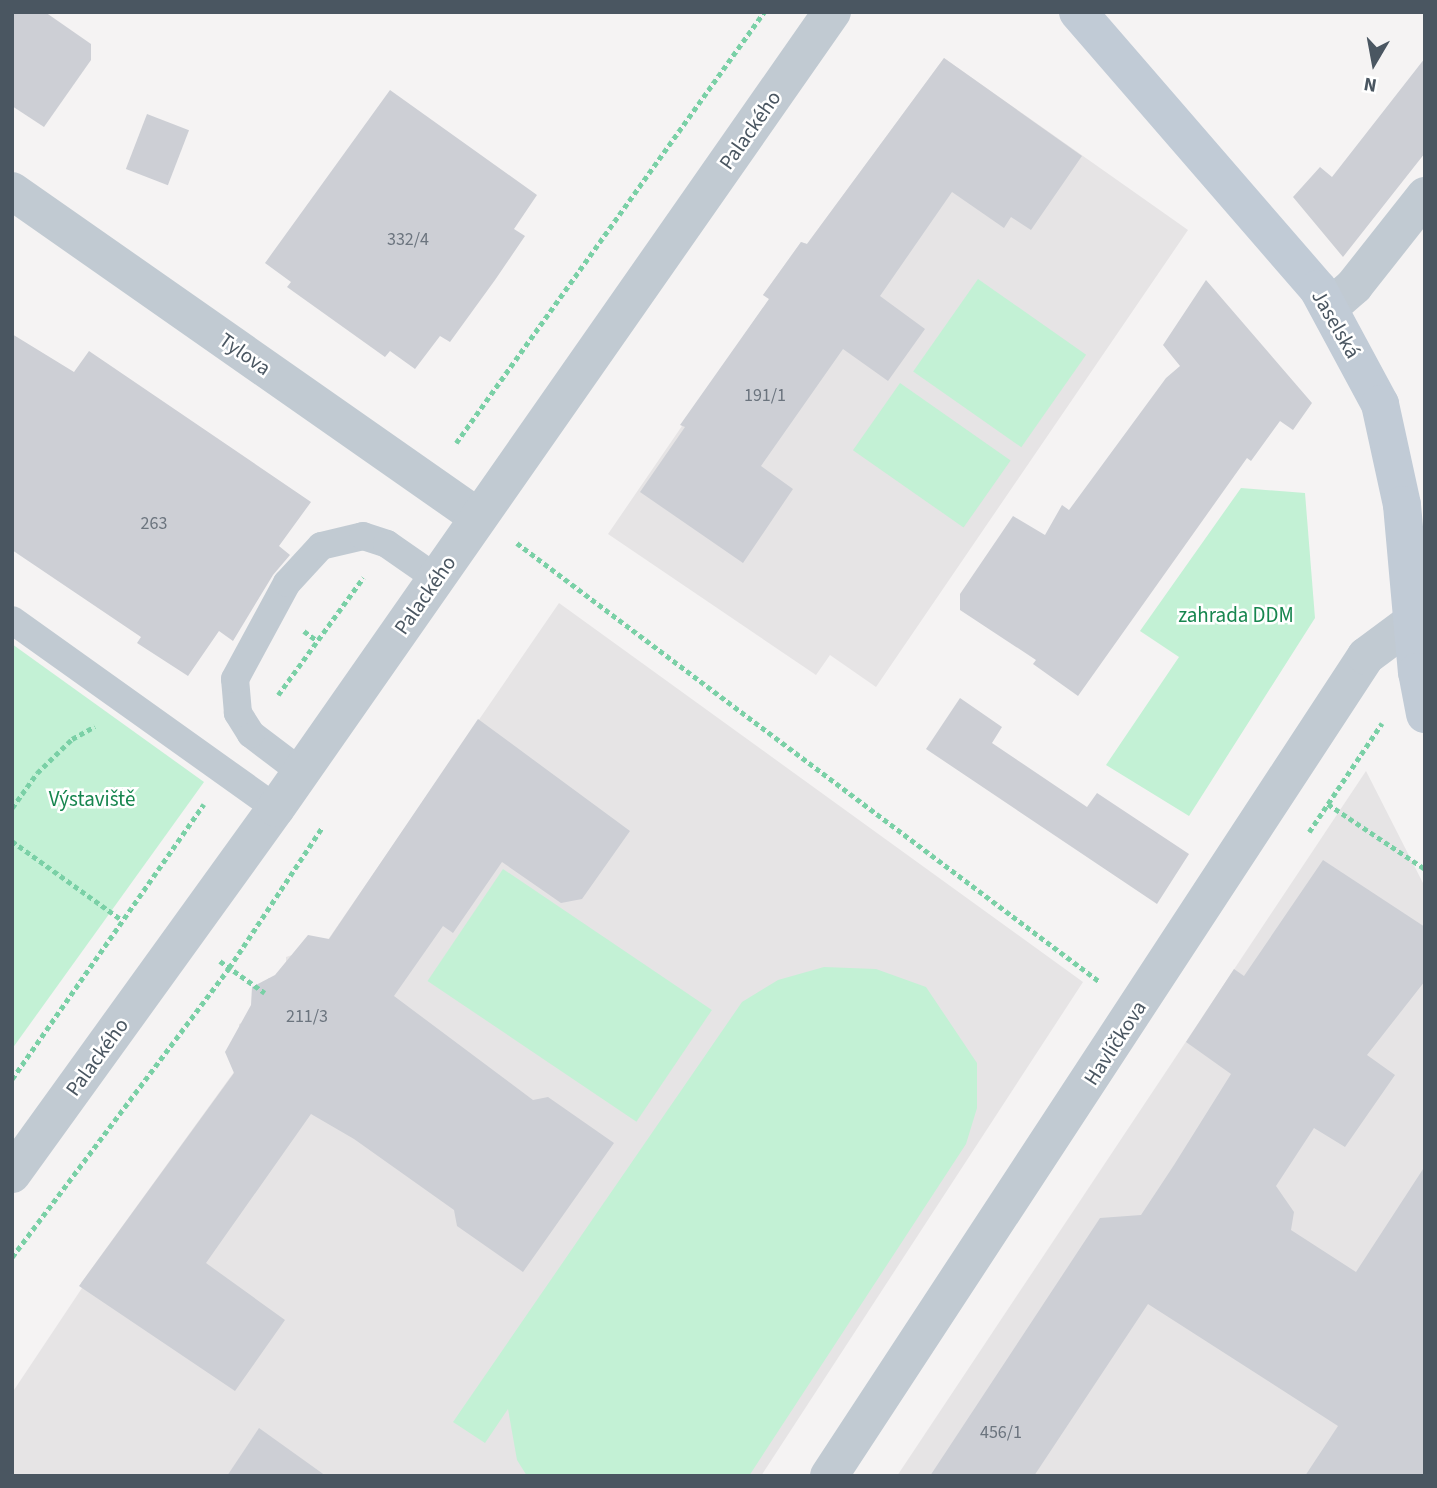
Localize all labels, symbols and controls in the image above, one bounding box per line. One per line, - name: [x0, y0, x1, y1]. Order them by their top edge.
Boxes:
- north arrow: [1339, 28, 1409, 98]
- text: N: [1362, 70, 1379, 99]
- street label: Palackého: [714, 86, 786, 174]
- house number: 332/4: [387, 229, 429, 251]
- street label: Jaselská: [1306, 285, 1366, 363]
- street label: Tylova: [214, 327, 276, 381]
- house number: 191/1: [744, 385, 786, 407]
- house number: 263: [141, 513, 167, 535]
- street label: Palackého: [389, 551, 461, 639]
- park label: zahrada DDM: [1178, 602, 1294, 628]
- park label: Výstaviště: [49, 786, 135, 812]
- street label: Havlíčkova: [1078, 996, 1152, 1090]
- house number: 211/3: [286, 1006, 328, 1028]
- street label: Palackého: [60, 1013, 134, 1101]
- house number: 456/1: [980, 1422, 1022, 1444]

